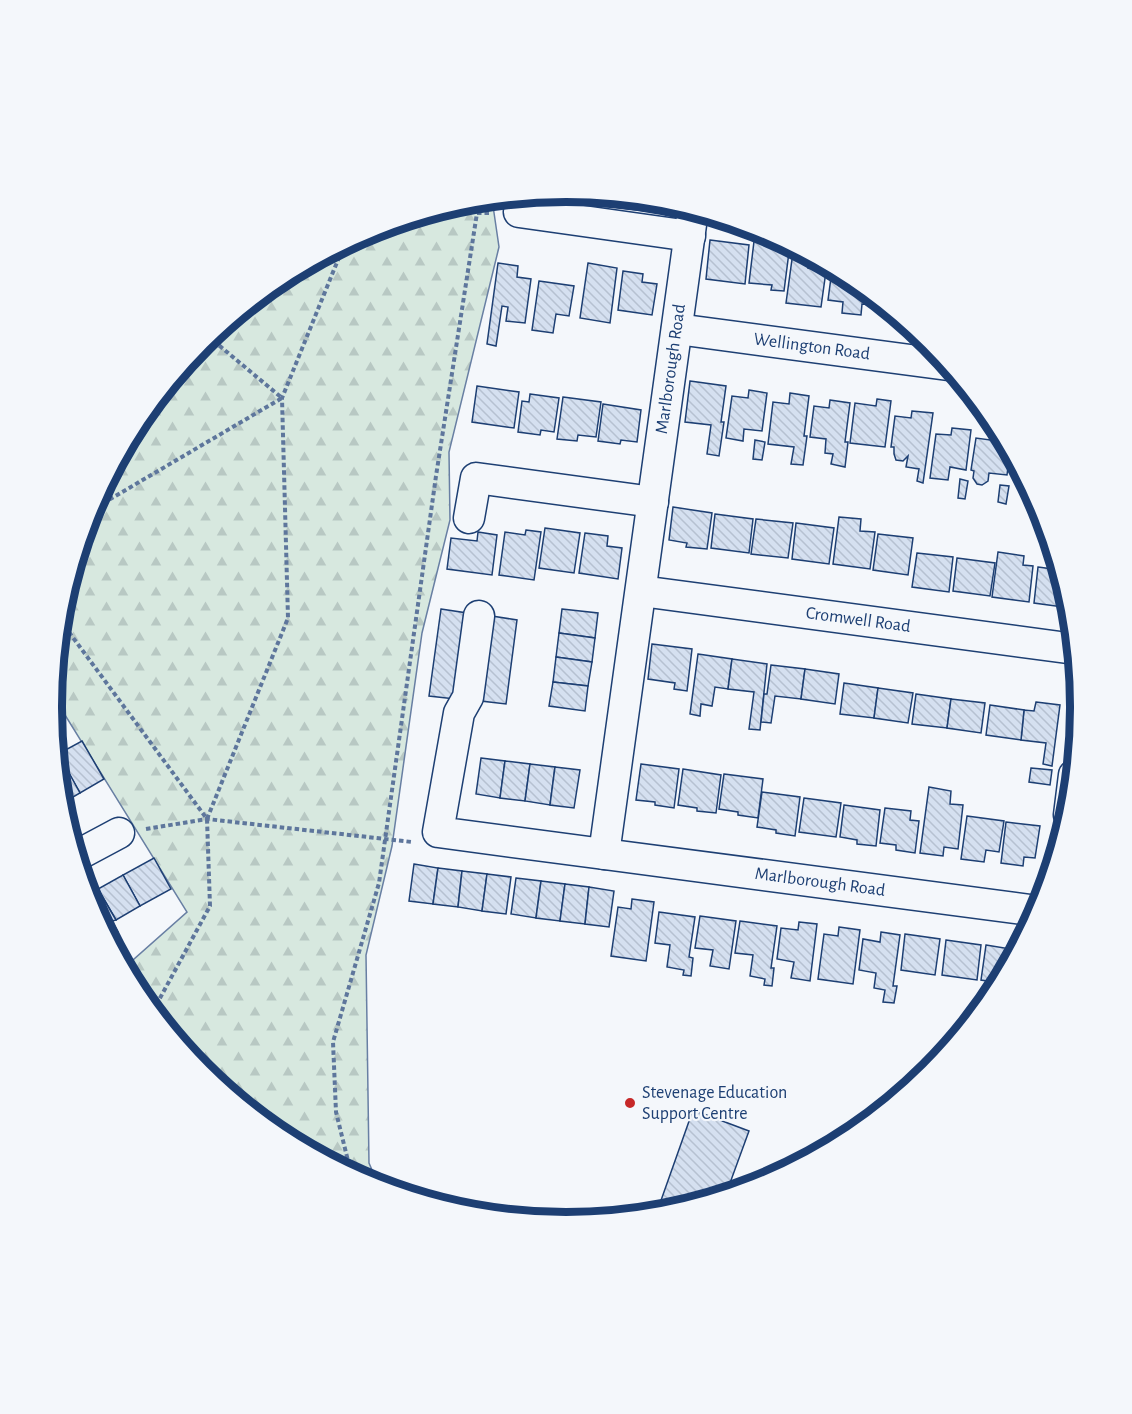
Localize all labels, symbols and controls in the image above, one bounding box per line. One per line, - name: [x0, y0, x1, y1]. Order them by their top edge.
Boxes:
- street label: Marlborough Road: [653, 303, 689, 435]
- street label: Wellington Road: [753, 330, 871, 364]
- street label: Cromwell Road: [805, 604, 912, 636]
- street label: Marlborough Road: [754, 865, 886, 900]
- place label: Stevenage Education Support Centre: [642, 1084, 787, 1123]
- marker: Stevenage Education Support Centre: [623, 1096, 637, 1110]

